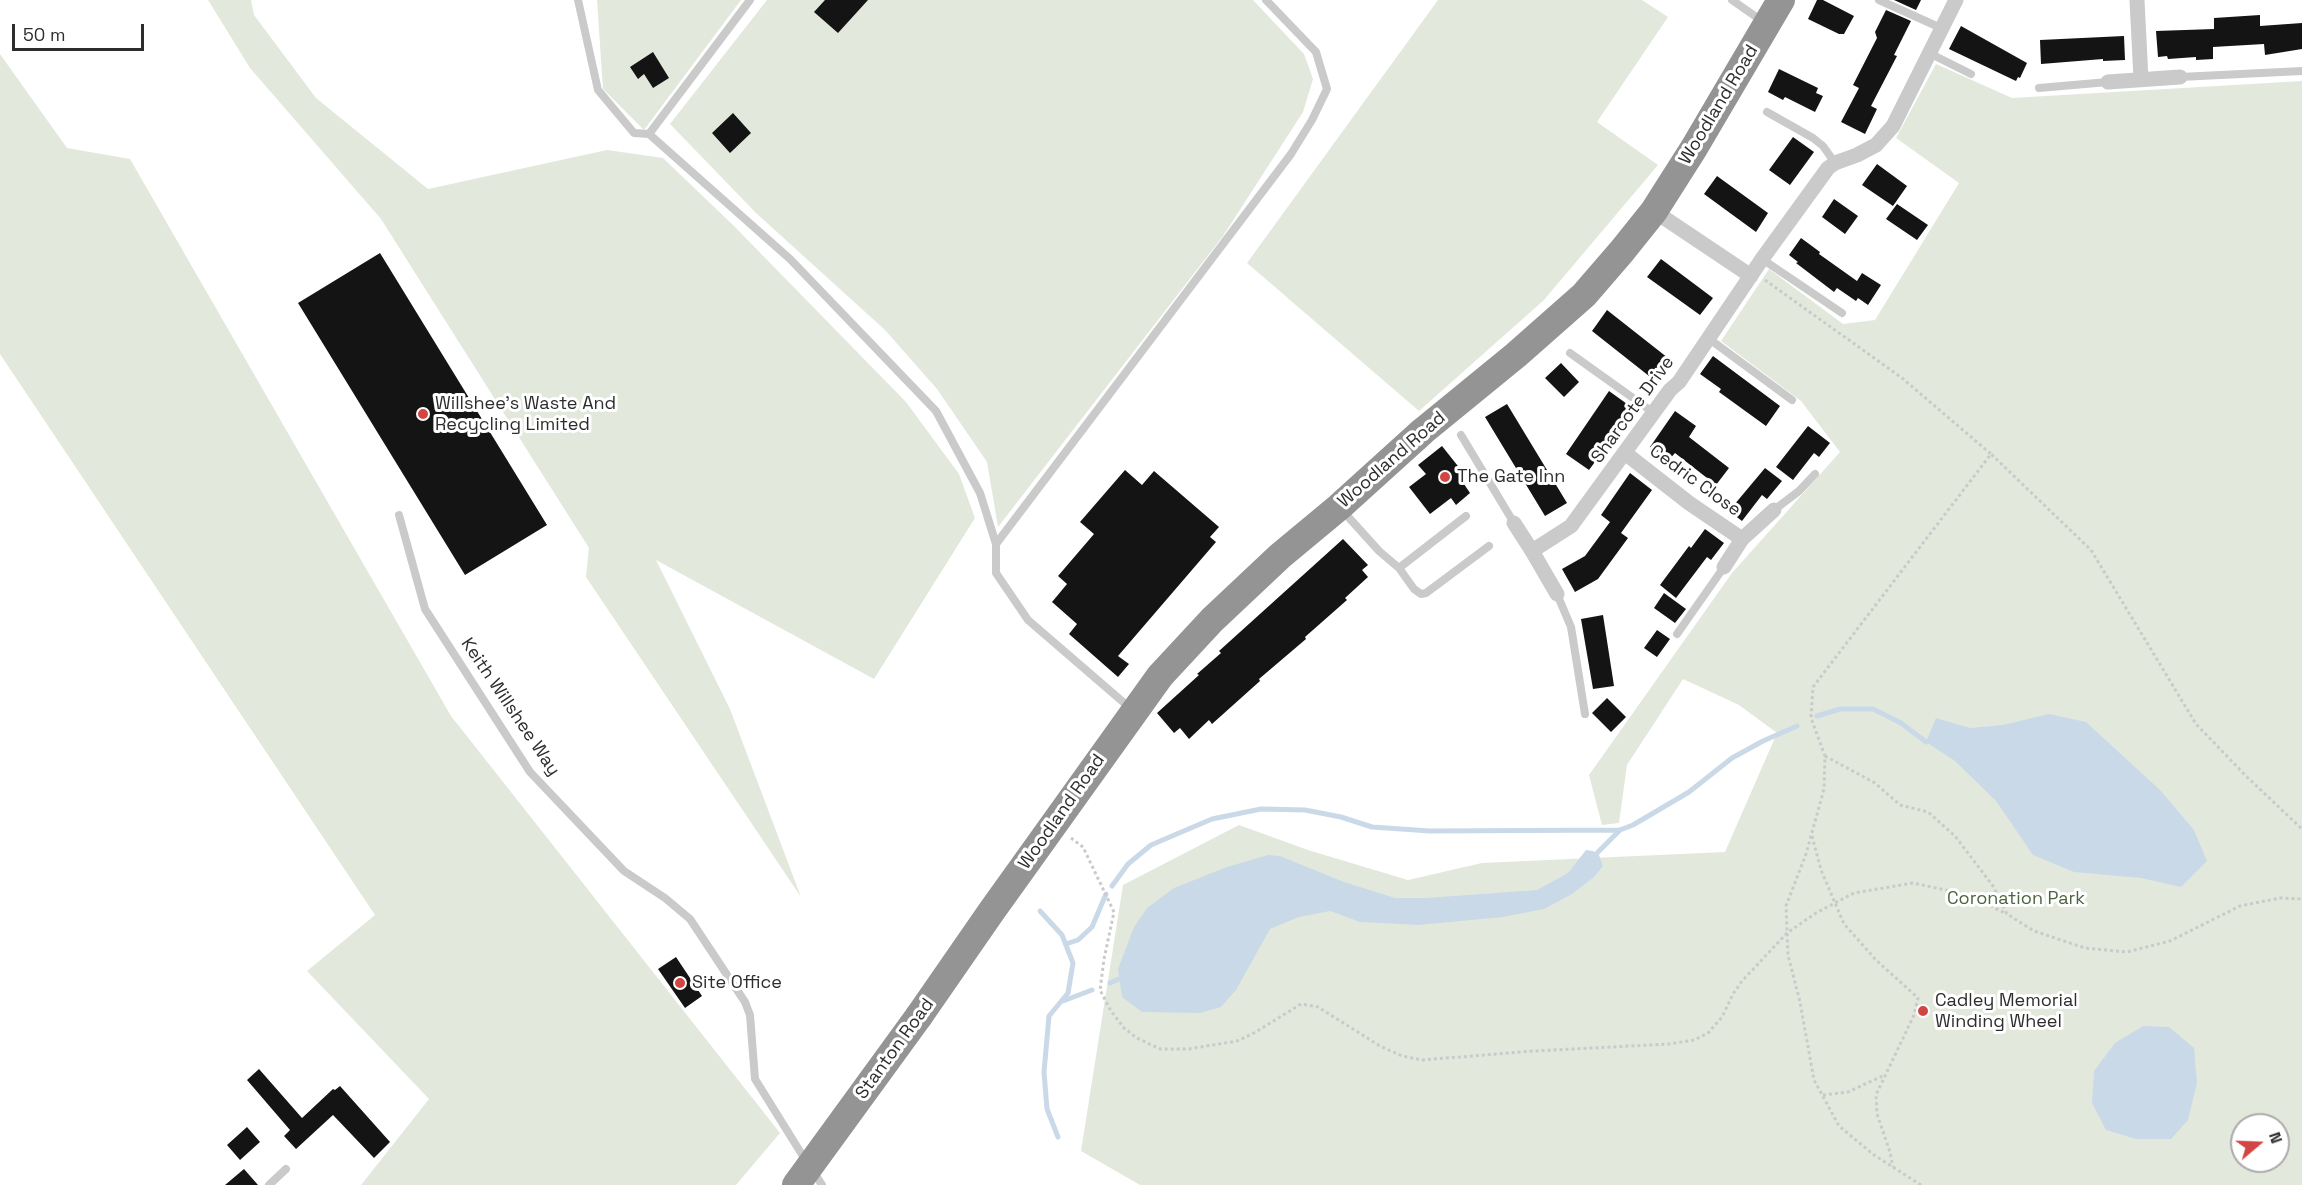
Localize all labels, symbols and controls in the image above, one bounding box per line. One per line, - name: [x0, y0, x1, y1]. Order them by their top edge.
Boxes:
- scale bar: [15, 12, 147, 50]
- text: 50 m: [23, 23, 65, 46]
- street label: Woodland Road: [1675, 41, 1763, 169]
- street label: Sharcote Drive: [1587, 352, 1679, 468]
- place label: Willshee's Waste And Recycling Limited: [435, 393, 616, 436]
- marker: Willshee's Waste And Recycling Limited: [416, 407, 430, 421]
- street label: Woodland Road: [1334, 407, 1450, 513]
- street label: Cedric Close: [1645, 441, 1745, 521]
- place label: The Gate Inn: [1457, 466, 1565, 488]
- marker: The Gate Inn: [1438, 470, 1452, 484]
- street label: Keith Willshee Way: [456, 634, 564, 780]
- street label: Woodland Road: [1014, 750, 1110, 874]
- park label: Coronation Park: [1947, 888, 2085, 910]
- place label: Site Office: [692, 972, 782, 994]
- marker: Site Office: [673, 976, 687, 990]
- place label: Cadley Memorial Winding Wheel: [1935, 990, 2078, 1032]
- street label: Stanton Road: [851, 994, 939, 1104]
- marker: Cadley Memorial Winding Wheel: [1916, 1004, 1930, 1018]
- north arrow: [2230, 1113, 2290, 1173]
- text: N: [2264, 1129, 2287, 1146]

